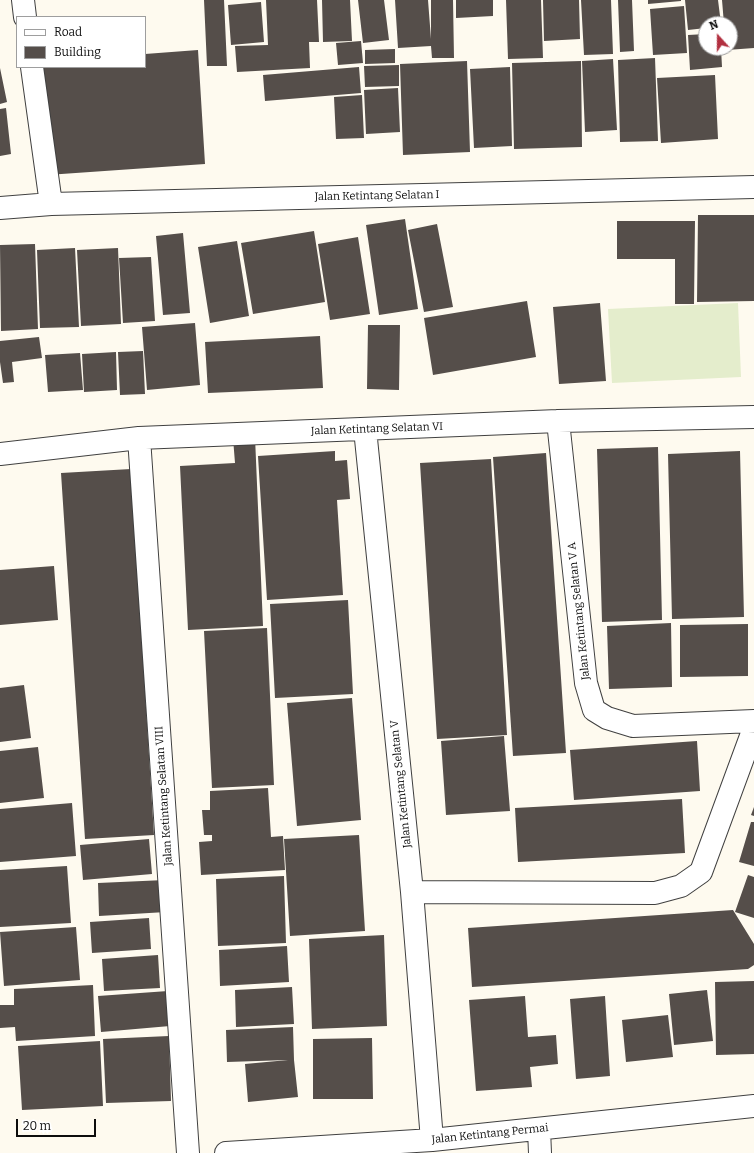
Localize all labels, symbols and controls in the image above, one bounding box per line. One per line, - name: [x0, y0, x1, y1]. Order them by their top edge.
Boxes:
- legend: [16, 16, 146, 68]
- north arrow: [698, 16, 738, 56]
- text: N: [708, 18, 720, 33]
- text: Road: [54, 25, 82, 39]
- text: Building: [54, 45, 101, 59]
- street label: Jalan Ketintang Selatan I: [314, 188, 440, 204]
- street label: Jalan Ketintang Selatan VI: [311, 420, 443, 438]
- street label: Jalan Ketintang Selatan V A: [565, 541, 593, 681]
- street label: Jalan Ketintang Selatan V: [388, 719, 414, 849]
- street label: Jalan Ketintang Selatan VIII: [153, 726, 175, 866]
- scale bar: [18, 1111, 98, 1137]
- text: 20 m: [23, 1119, 51, 1133]
- street label: Jalan Ketintang Permai: [431, 1121, 549, 1147]

